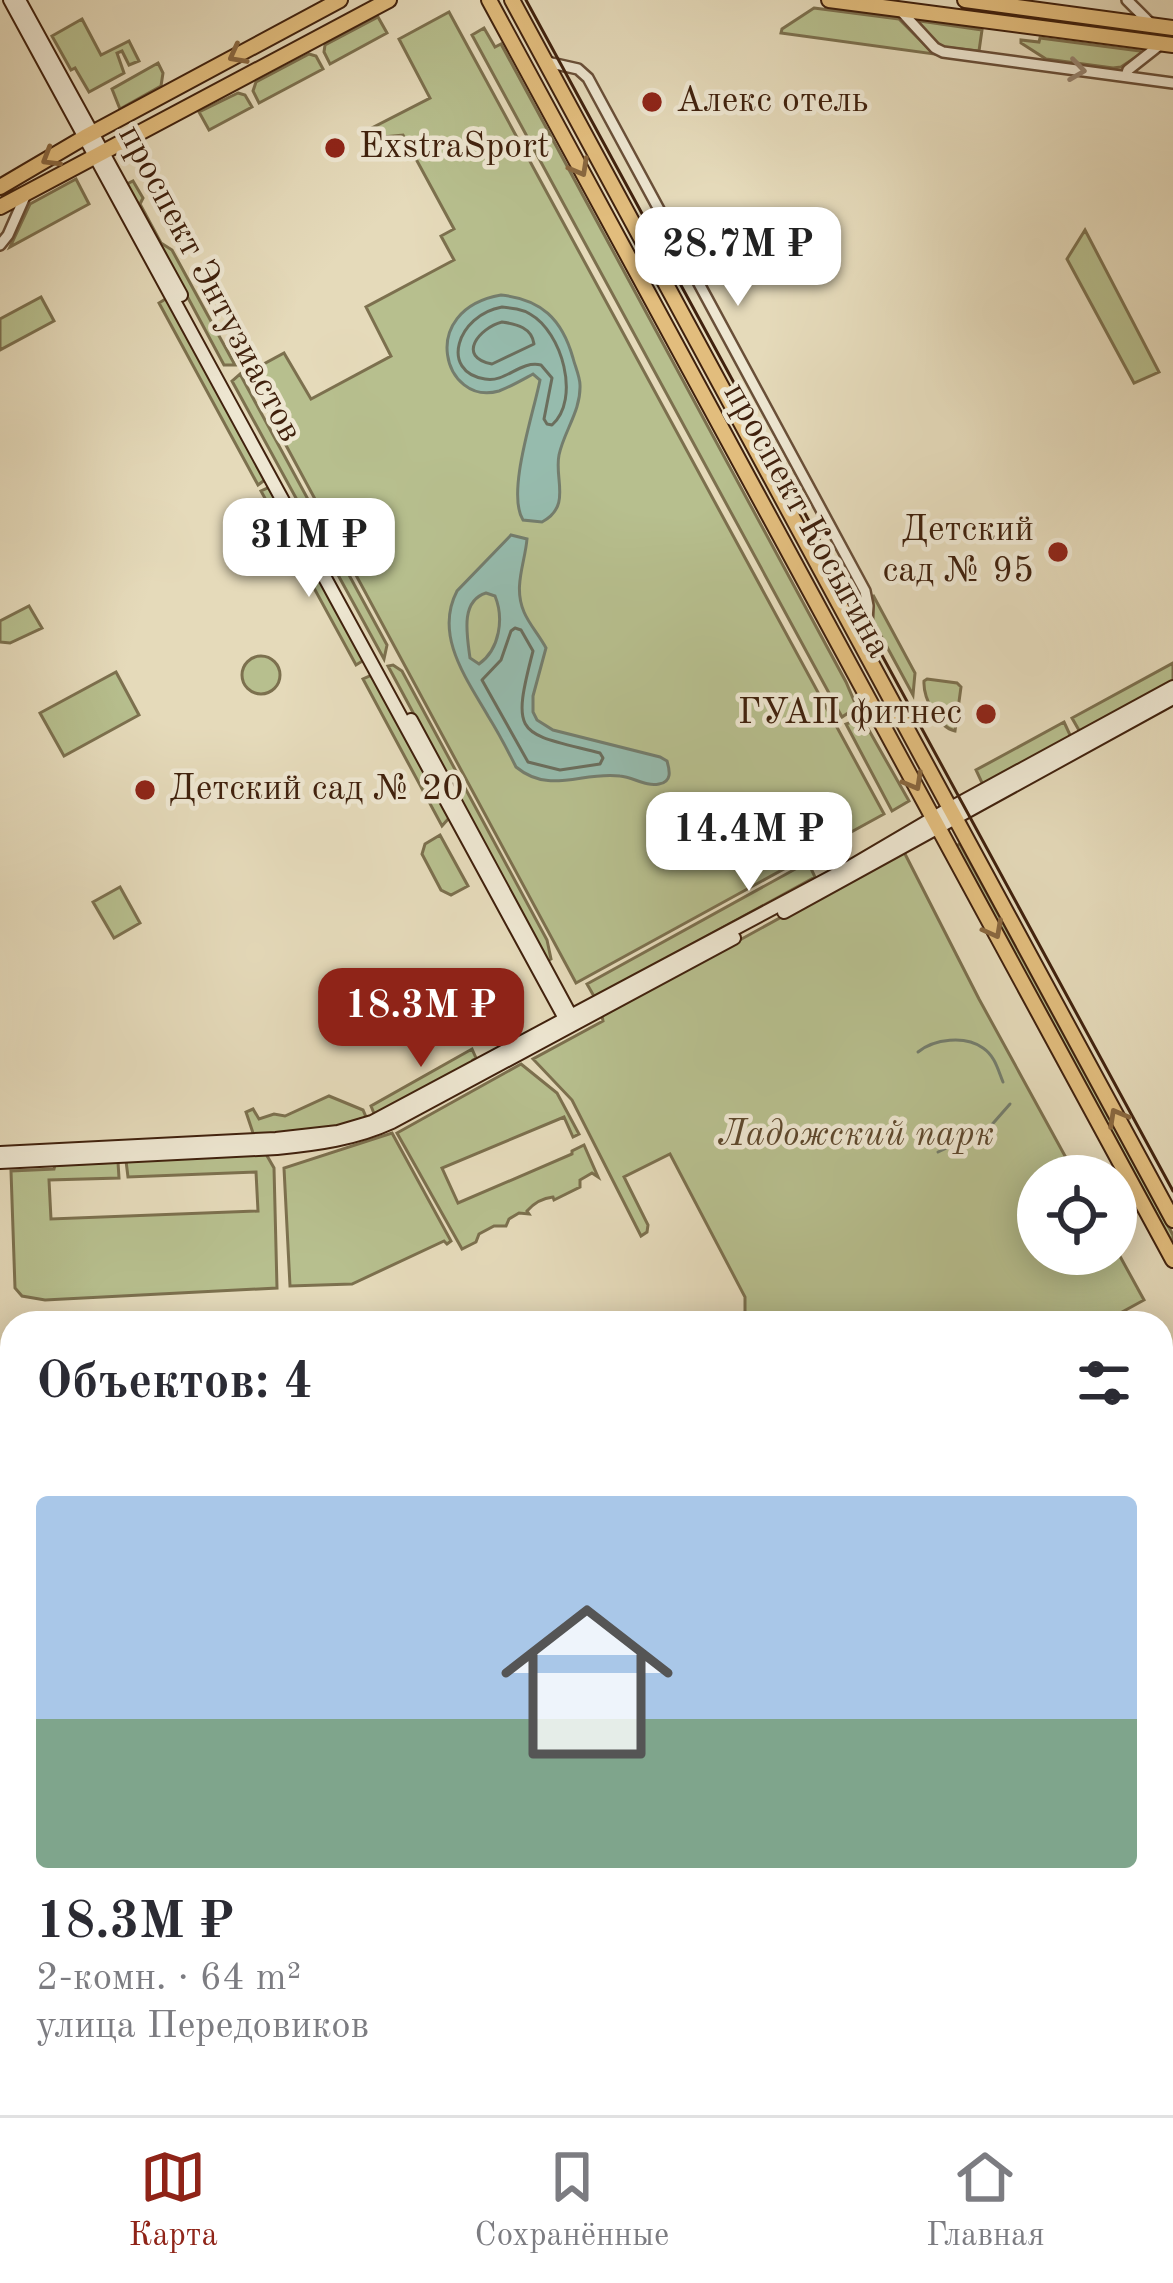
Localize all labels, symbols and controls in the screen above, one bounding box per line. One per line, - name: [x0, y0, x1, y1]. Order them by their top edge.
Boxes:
- one-way arrow: [227, 41, 249, 64]
- one-way arrow: [1067, 56, 1087, 82]
- place label: Алекс отель: [676, 84, 868, 120]
- marker: Алекс отель: [639, 89, 665, 115]
- street label: проспект Энтузиастов: [110, 120, 308, 448]
- place label: ExstraSport: [359, 130, 550, 166]
- marker: ExstraSport: [322, 135, 348, 161]
- one-way arrow: [41, 144, 63, 167]
- one-way arrow: [566, 156, 589, 177]
- pin: 28.7M ₽: [627, 207, 849, 309]
- text: 28.7M ₽: [662, 226, 814, 265]
- street label: проспект Косыгина: [716, 378, 896, 664]
- pin: 31M ₽: [225, 498, 393, 600]
- place label: Детский сад № 95: [883, 513, 1034, 590]
- text: 31M ₽: [250, 517, 368, 556]
- marker: Детский сад № 95: [1045, 539, 1071, 565]
- place label: ГУАП фитнес: [738, 696, 962, 732]
- marker: ГУАП фитнес: [973, 701, 999, 727]
- one-way arrow: [900, 770, 923, 791]
- place label: Детский сад № 20: [169, 772, 463, 808]
- marker: Детский сад № 20: [132, 777, 158, 803]
- pin: 14.4M ₽: [638, 792, 860, 894]
- text: 14.4M ₽: [673, 811, 825, 850]
- one-way arrow: [980, 918, 1003, 939]
- pin: 18.3M ₽: [310, 968, 532, 1070]
- text: 18.3M ₽: [345, 987, 497, 1026]
- one-way arrow: [1108, 1109, 1131, 1130]
- park label: Ладожский парк: [718, 1118, 994, 1154]
- map controls: [1017, 1155, 1137, 1275]
- button: locate: [1017, 1155, 1137, 1275]
- icon: filters: [1071, 1350, 1137, 1416]
- text: Объектов: 4: [36, 1358, 313, 1409]
- icon: home: [479, 1574, 695, 1790]
- text: 18.3M ₽: [36, 1898, 235, 1949]
- text: 2-комн. · 64 m²: [36, 1959, 301, 1998]
- text: улица Передовиков: [36, 2007, 369, 2046]
- tab: Карта: [128, 2144, 218, 2257]
- tab: Сохранённые: [475, 2144, 669, 2257]
- tab: Главная: [926, 2144, 1045, 2257]

